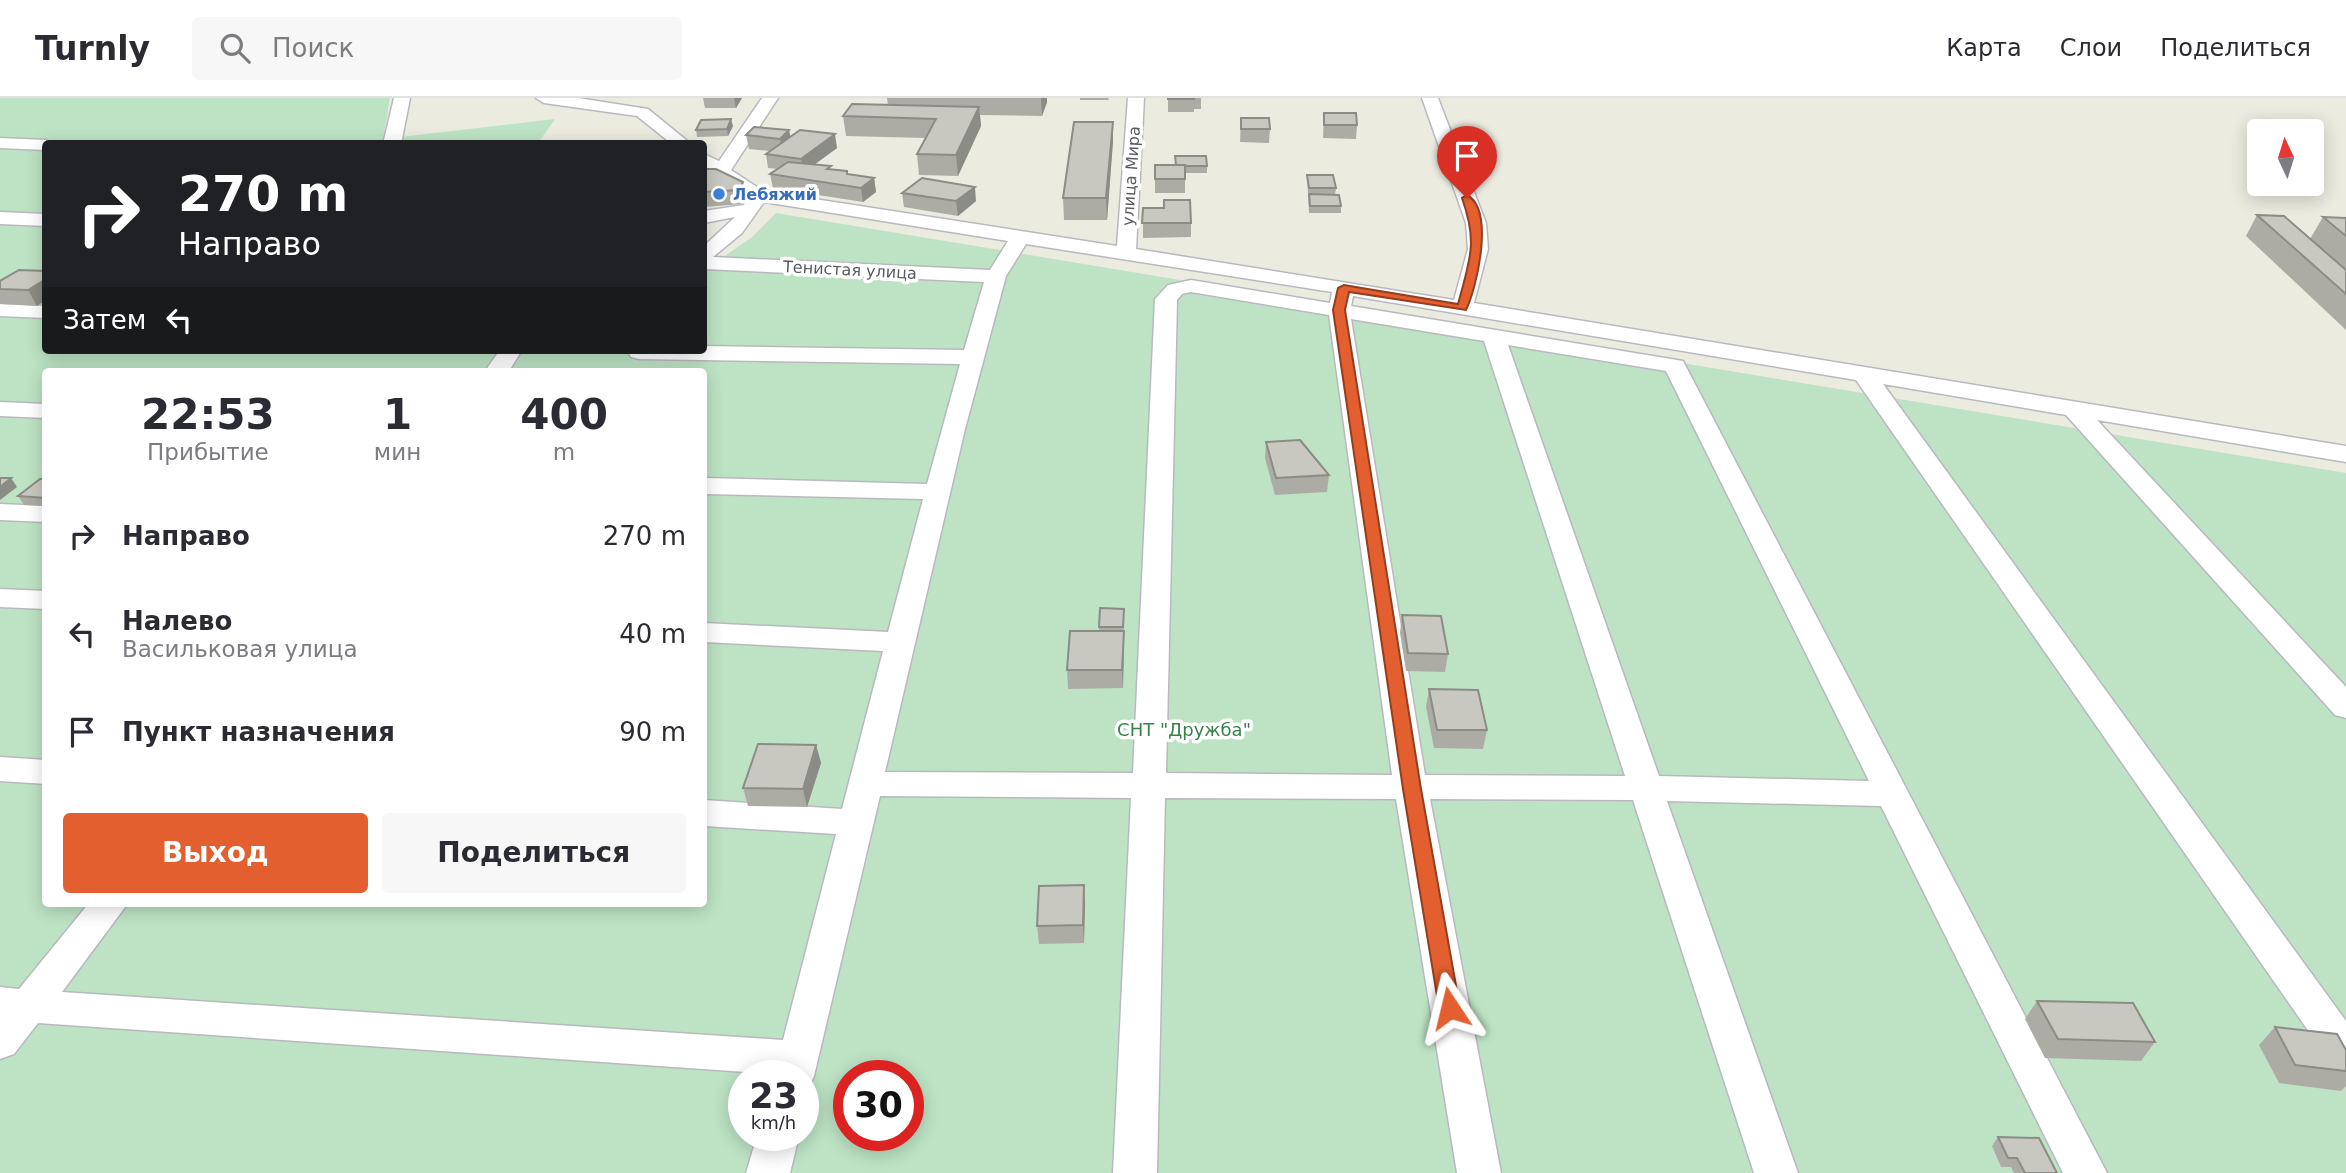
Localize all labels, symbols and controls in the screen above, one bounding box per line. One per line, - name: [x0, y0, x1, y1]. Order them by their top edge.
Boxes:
- search box: [192, 17, 682, 80]
- text: Turnly: [35, 29, 150, 68]
- icon: search: [216, 29, 254, 67]
- text: Поиск: [272, 33, 354, 63]
- text: Карта: [1946, 34, 2022, 62]
- text: Слои: [2060, 34, 2122, 62]
- text: Поделиться: [2160, 34, 2311, 62]
- north arrow: [2247, 119, 2324, 196]
- map controls: [2247, 119, 2324, 196]
- street label: улица Мира: [1118, 125, 1144, 227]
- pin: [1437, 126, 1497, 198]
- icon: arrive: [1448, 137, 1486, 175]
- text: 270 m: [178, 166, 348, 223]
- icon: right: [63, 168, 154, 259]
- place label: Лебяжий: [733, 185, 817, 204]
- marker: Лебяжий: [711, 186, 727, 202]
- text: Направо: [178, 225, 321, 263]
- street label: Тенистая улица: [782, 257, 917, 283]
- icon: left: [160, 301, 198, 339]
- text: Затем: [63, 305, 146, 335]
- text: 22:53: [141, 390, 275, 439]
- text: 1: [383, 390, 412, 439]
- text: 400: [520, 390, 608, 439]
- text: Прибытие: [147, 439, 269, 465]
- text: мин: [374, 439, 421, 465]
- text: m: [553, 439, 575, 465]
- icon: right: [63, 517, 101, 555]
- text: Направо: [122, 521, 250, 551]
- text: 270 m: [603, 521, 686, 551]
- text: Налево: [122, 606, 232, 636]
- icon: left: [63, 615, 101, 653]
- text: 40 m: [619, 619, 686, 649]
- text: Васильковая улица: [122, 636, 358, 662]
- icon: arrive: [63, 713, 101, 751]
- text: Пункт назначения: [122, 717, 395, 747]
- text: 90 m: [619, 717, 686, 747]
- park label: СНТ "Дружба": [1117, 719, 1251, 740]
- button: Выход: [63, 813, 368, 893]
- button: Поделиться: [382, 813, 686, 893]
- position arrow: [1413, 971, 1487, 1045]
- speed limit sign: 30: [833, 1060, 924, 1151]
- text: 23: [749, 1076, 798, 1116]
- text: km/h: [751, 1112, 796, 1133]

